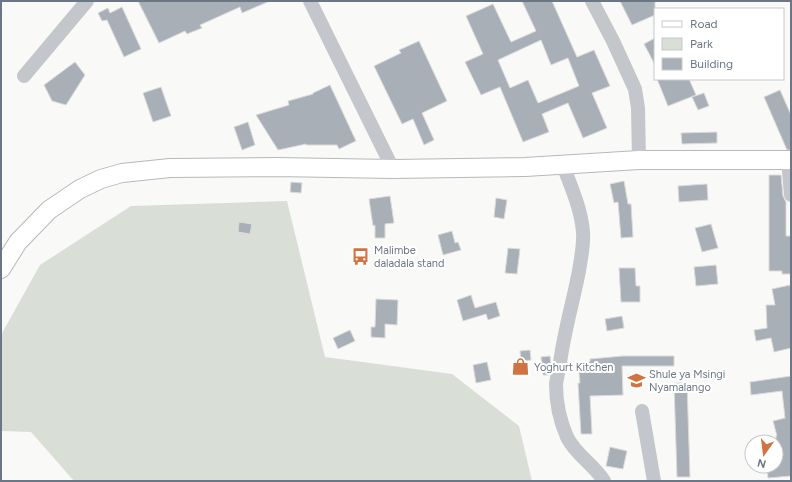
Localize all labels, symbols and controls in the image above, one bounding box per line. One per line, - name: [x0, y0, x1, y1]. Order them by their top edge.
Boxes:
- legend: [654, 8, 784, 80]
- text: Road: [690, 17, 718, 31]
- text: Park: [690, 37, 713, 51]
- text: Building: [690, 57, 733, 71]
- place label: Malimbe daladala stand: [374, 244, 444, 270]
- bus stop icon: Malimbe daladala stand: [351, 246, 371, 266]
- shop icon: Yoghurt Kitchen: [511, 357, 531, 377]
- place label: Yoghurt Kitchen: [534, 361, 613, 374]
- place label: Shule ya Msingi Nyamalango: [649, 368, 725, 394]
- school or university icon: Shule ya Msingi Nyamalango: [626, 370, 646, 390]
- north arrow: [744, 434, 784, 474]
- text: N: [756, 456, 767, 471]

